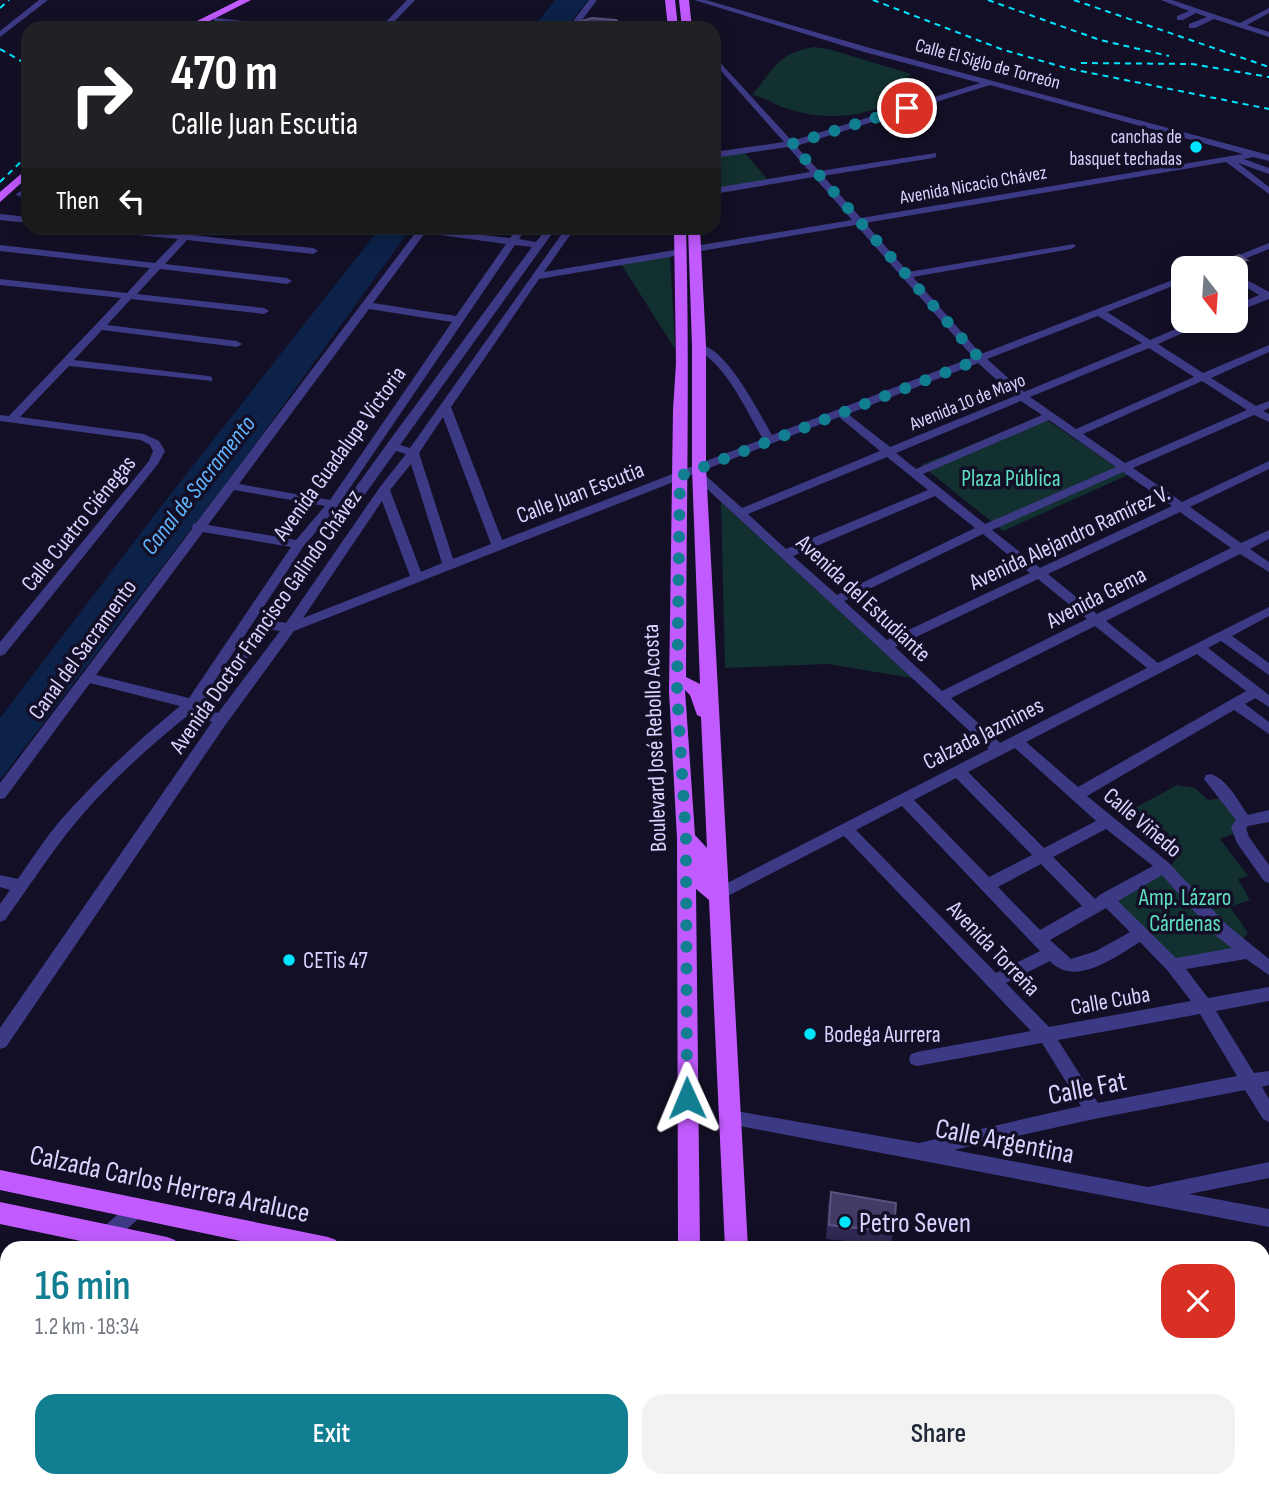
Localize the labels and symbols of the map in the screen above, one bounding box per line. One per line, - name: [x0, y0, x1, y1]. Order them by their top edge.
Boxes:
- street label: Calle El Siglo de Torreón: [913, 34, 1063, 95]
- pin: [877, 78, 937, 138]
- place label: canchas de basquet techadas: [1069, 126, 1182, 171]
- marker: canchas de basquet techadas: [1188, 139, 1204, 155]
- street label: Avenida Nicacio Chávez: [897, 161, 1049, 210]
- north arrow: [1171, 256, 1248, 332]
- street label: Avenida Guadalupe Victoria: [267, 361, 412, 547]
- street label: Avenida 10 de Mayo: [905, 369, 1029, 436]
- water label: Canal de Sacramento: [135, 410, 262, 561]
- street label: Calle Cuatro Ciénegas: [15, 450, 142, 597]
- street label: Calle Juan Escutia: [513, 456, 648, 530]
- park label: Plaza Pública: [961, 465, 1061, 493]
- street label: Avenida Alejandro Ramírez V.: [964, 479, 1174, 597]
- street label: Avenida Doctor Francisco Galindo Chávez: [163, 484, 368, 760]
- street label: Avenida del Estudiante: [790, 529, 936, 668]
- street label: Avenida Gema: [1041, 561, 1151, 635]
- street label: Canal del Sacramento: [23, 574, 143, 725]
- street label: Boulevard José Rebollo Acosta: [637, 623, 673, 853]
- street label: Calzada Jazmines: [919, 692, 1048, 776]
- street label: Calle Viñedo: [1097, 782, 1187, 864]
- park label: Amp. Lázaro Cárdenas: [1138, 884, 1231, 938]
- street label: Avenida Torreña: [940, 894, 1046, 1002]
- place label: CETis 47: [303, 947, 368, 975]
- marker: CETis 47: [281, 952, 297, 968]
- street label: Calle Cuba: [1068, 980, 1152, 1022]
- place label: Bodega Aurrera: [824, 1021, 941, 1049]
- marker: Bodega Aurrera: [802, 1026, 818, 1042]
- position arrow: [650, 1061, 724, 1135]
- street label: Calle Fat: [1045, 1065, 1129, 1112]
- street label: Calle Argentina: [932, 1112, 1077, 1171]
- street label: Calzada Carlos Herrera Araluce: [27, 1139, 313, 1230]
- place label: Petro Seven: [859, 1207, 971, 1240]
- marker: Petro Seven: [837, 1214, 853, 1230]

